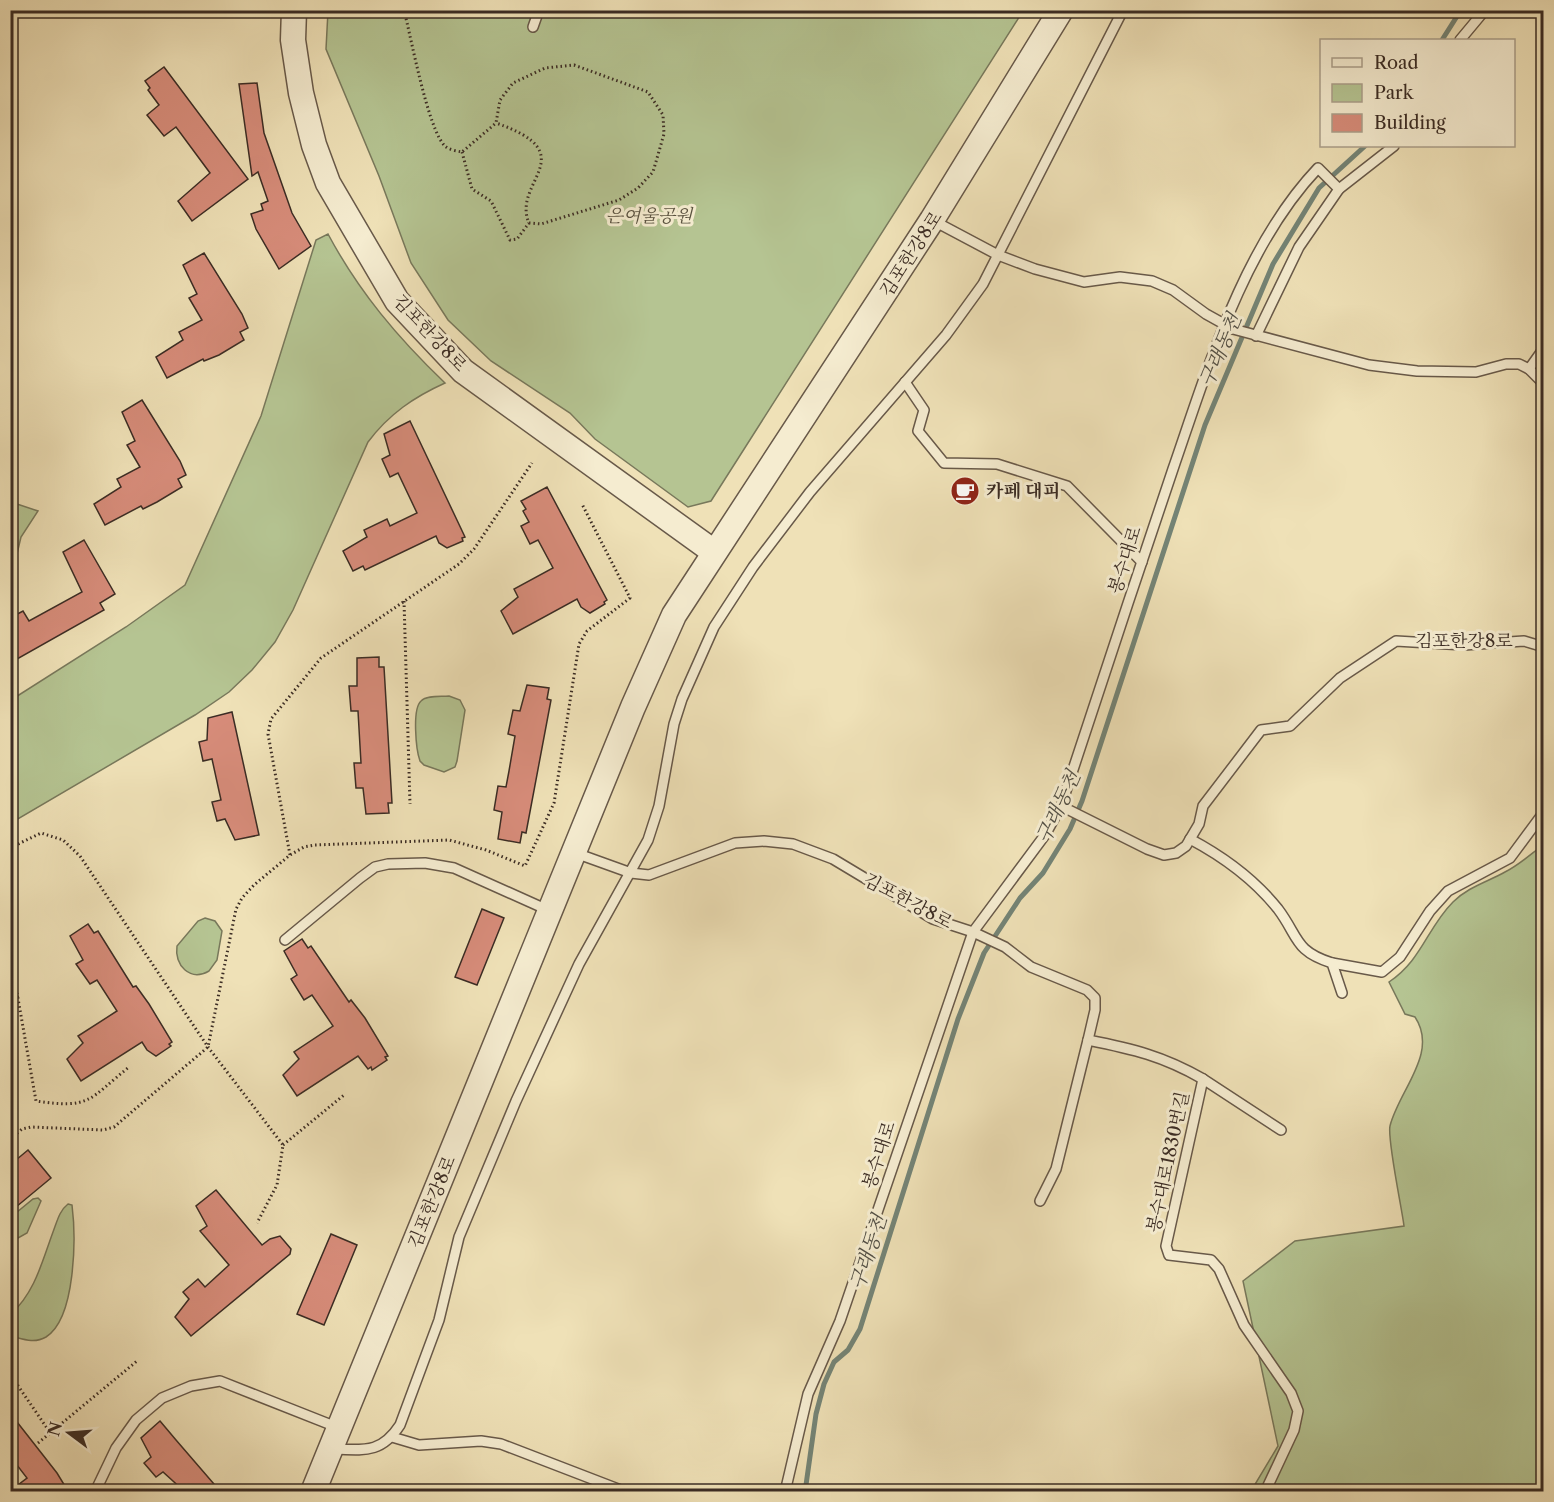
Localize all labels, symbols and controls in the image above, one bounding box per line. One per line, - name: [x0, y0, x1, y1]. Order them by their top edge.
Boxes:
- legend: [1320, 39, 1515, 147]
- text: Road: [1374, 52, 1419, 74]
- text: Park: [1374, 82, 1415, 104]
- text: Building: [1374, 112, 1446, 134]
- park label: 은여울공원: [606, 205, 694, 227]
- street label: 김포한강8로: [875, 207, 947, 301]
- street label: 김포한강8로: [389, 290, 471, 376]
- water label: 구래동천: [1194, 308, 1247, 390]
- cafe icon: 카페 대피: [949, 475, 981, 507]
- place label: 카페 대피: [986, 480, 1060, 502]
- street label: 봉수대로: [1104, 524, 1146, 596]
- street label: 김포한강8로: [1415, 630, 1513, 652]
- water label: 구래동천: [1031, 765, 1086, 847]
- street label: 김포한강8로: [860, 868, 956, 934]
- street label: 봉수대로1830번길: [1142, 1089, 1194, 1235]
- street label: 봉수대로: [858, 1119, 900, 1191]
- street label: 김포한강8로: [404, 1153, 460, 1251]
- water label: 구래동천: [845, 1210, 892, 1292]
- north arrow: [39, 1403, 99, 1463]
- text: N: [43, 1419, 66, 1438]

